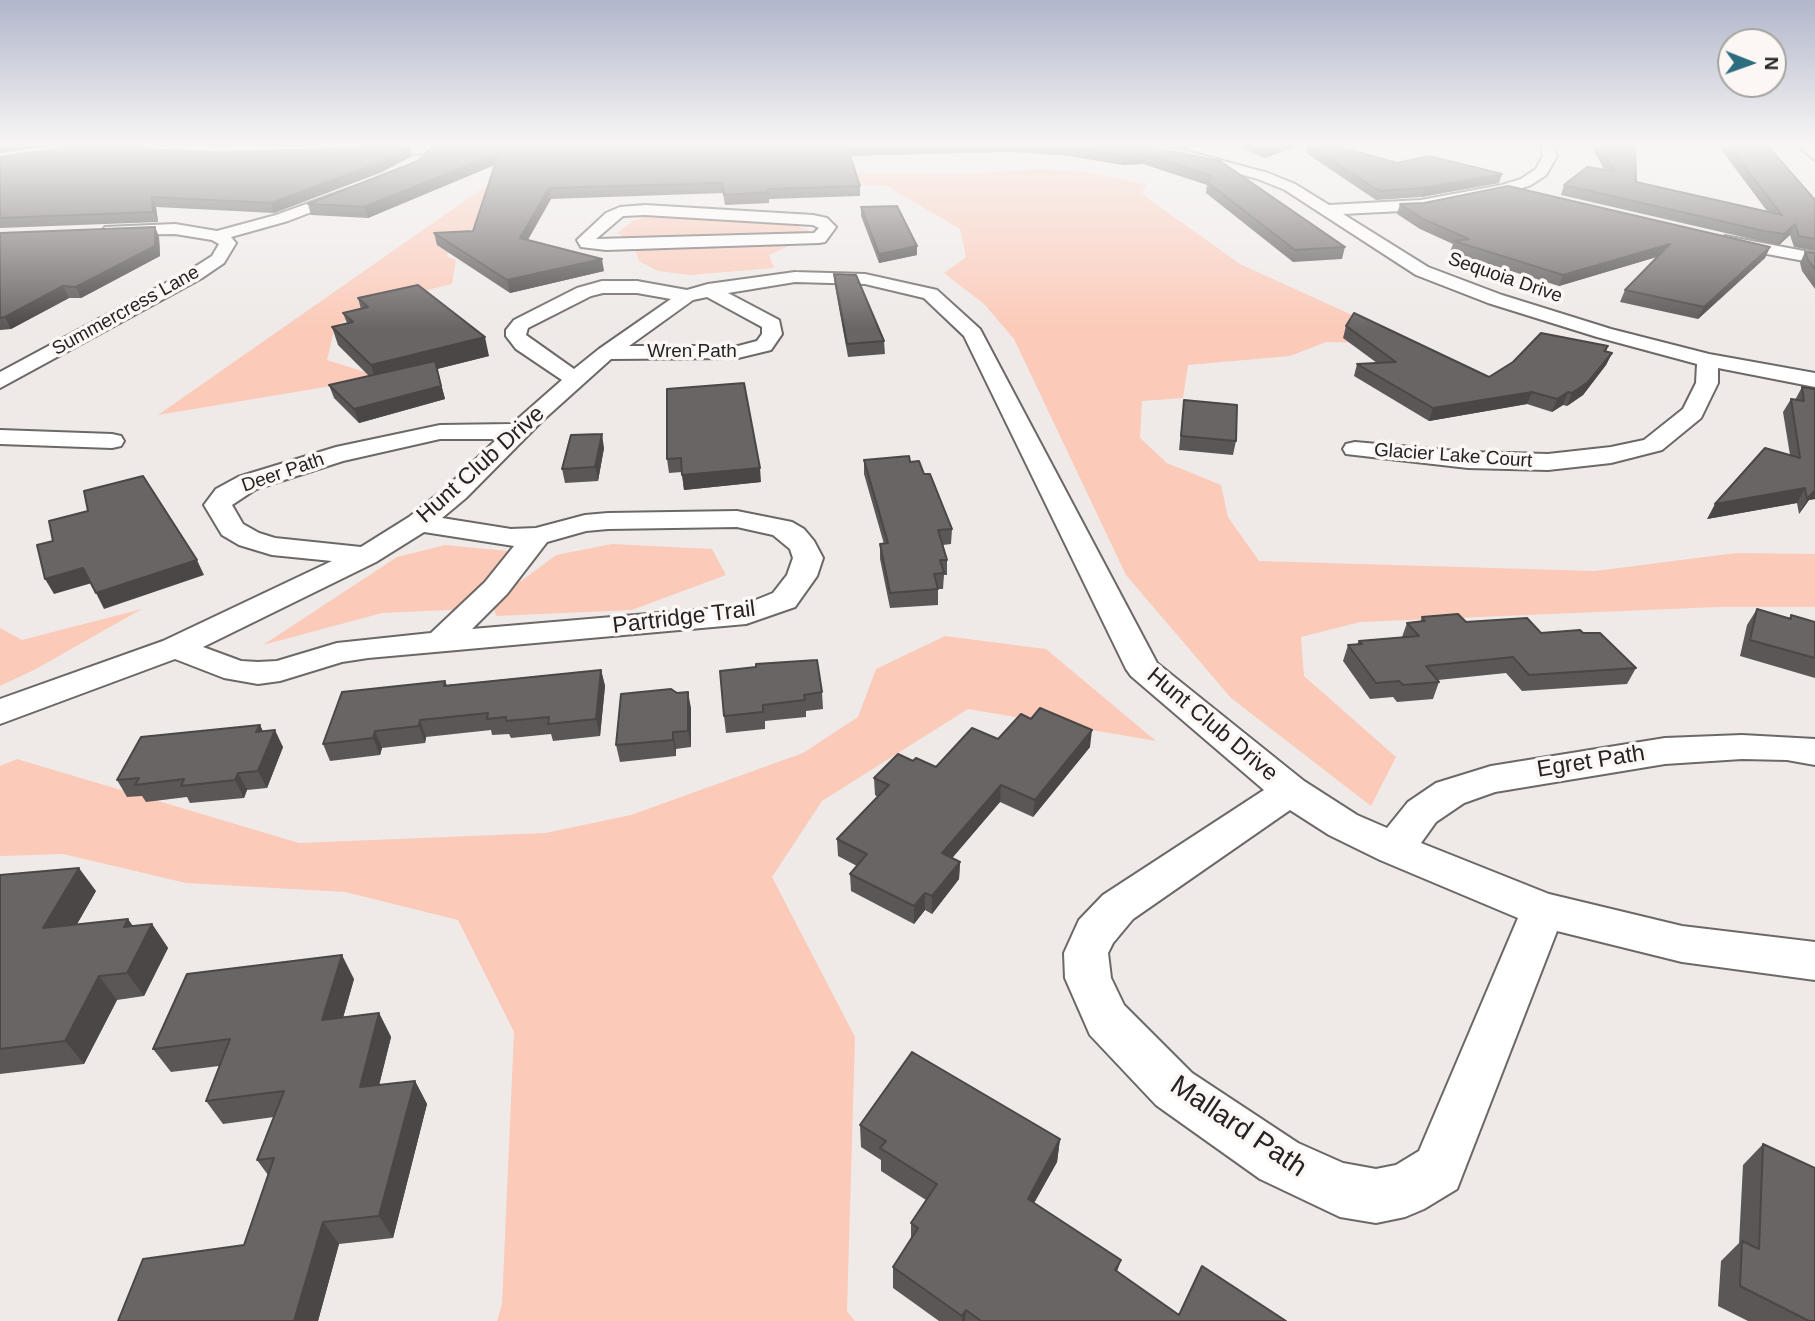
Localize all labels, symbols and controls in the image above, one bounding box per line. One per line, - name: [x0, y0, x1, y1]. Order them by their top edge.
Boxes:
- north arrow: [1717, 28, 1787, 98]
- text: N: [1761, 56, 1782, 70]
- street label: Sequoia Drive: [1445, 248, 1565, 308]
- street label: Summercress Lane: [48, 261, 204, 361]
- street label: Wren Path: [647, 341, 737, 363]
- street label: Hunt Club Drive: [411, 400, 551, 530]
- street label: Glacier Lake Court: [1373, 439, 1533, 473]
- street label: Deer Path: [239, 448, 327, 498]
- street label: Partridge Trail: [611, 596, 757, 640]
- street label: Hunt Club Drive: [1141, 662, 1283, 788]
- street label: Egret Path: [1535, 740, 1647, 784]
- street label: Mallard Path: [1163, 1069, 1313, 1185]

